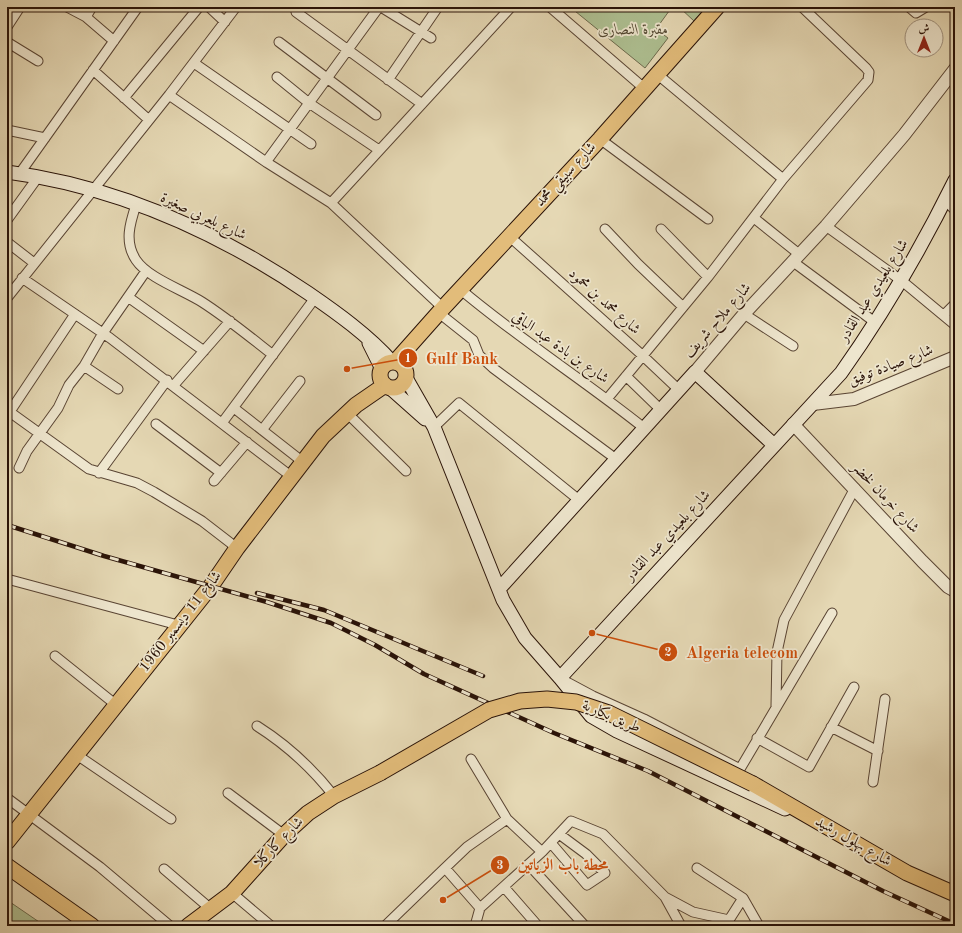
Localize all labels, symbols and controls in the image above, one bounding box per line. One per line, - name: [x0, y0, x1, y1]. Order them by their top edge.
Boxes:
- north arrow: [904, 18, 944, 58]
- park label: مقبرة النصارى: [598, 23, 668, 38]
- text: ش: [919, 24, 930, 35]
- street label: شارع سبيقي محمد: [533, 140, 603, 213]
- street label: شارع بلعربي صغيرة: [156, 191, 248, 247]
- street label: شارع بلعيدي عبد القادر: [835, 237, 915, 349]
- street label: شارع محمد بن محمود: [563, 266, 643, 341]
- street label: شارع ملاح شريف: [682, 281, 757, 364]
- street label: شارع بن بادة عبد الباقي: [507, 308, 612, 390]
- street label: شارع صيادة توفيق: [847, 343, 937, 393]
- callout: Gulf Bank: [398, 344, 507, 372]
- text: Gulf Bank: [426, 352, 498, 368]
- text: 1: [405, 353, 411, 365]
- street label: شارع خرمان لخضر: [844, 458, 921, 539]
- street label: شارع بلعيدي عبد القادر: [621, 488, 717, 588]
- street label: شارع 11 ديسمبر 1960: [137, 569, 228, 678]
- callout: Algeria telecom: [658, 638, 806, 666]
- text: Algeria telecom: [686, 646, 798, 662]
- text: 2: [665, 647, 672, 659]
- street label: طريق بكارية: [579, 696, 643, 737]
- street label: شارع كاركلا: [251, 814, 310, 874]
- street label: شارع بهلول رشيد: [810, 814, 894, 873]
- callout: محطة باب الزياتين: [490, 851, 616, 879]
- text: محطة باب الزياتين: [518, 857, 609, 875]
- text: 3: [497, 860, 504, 872]

